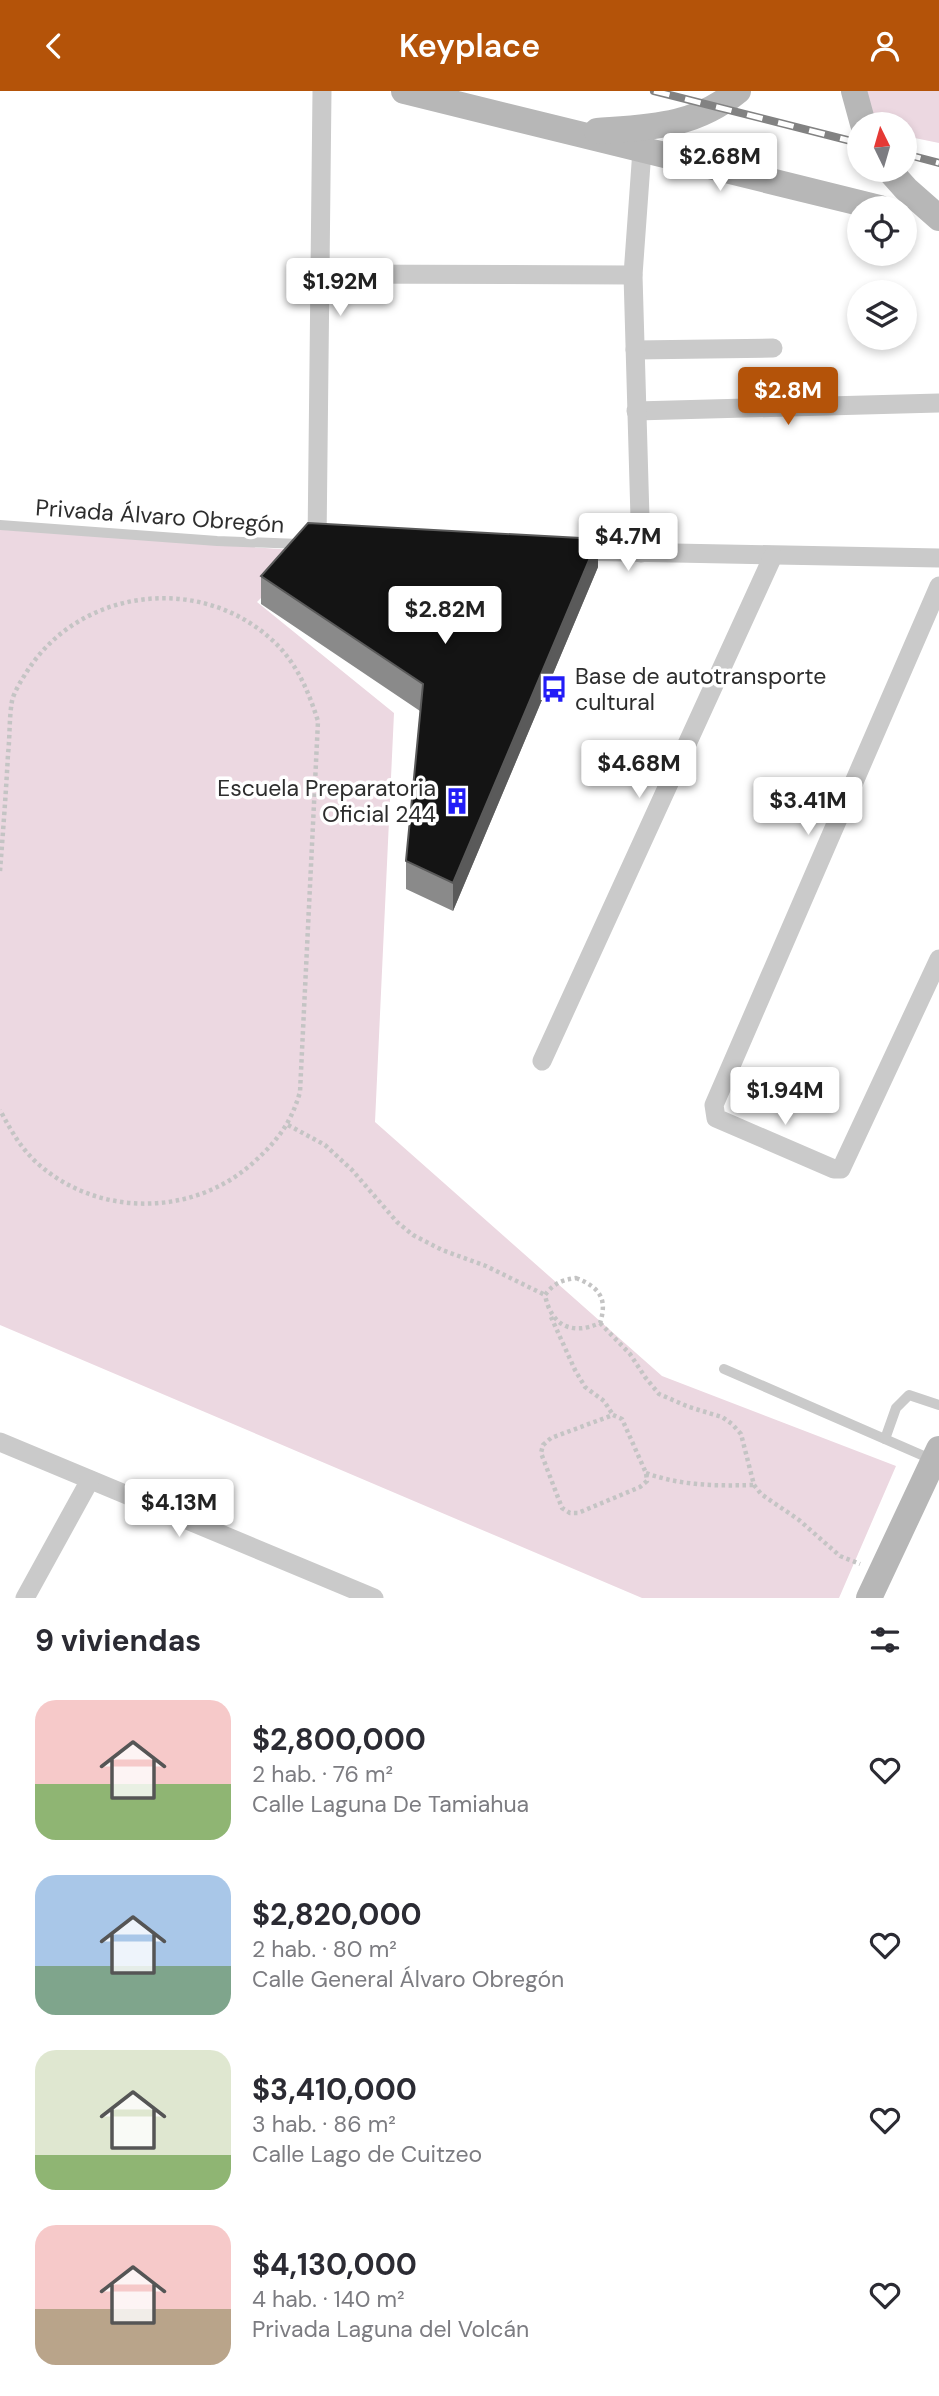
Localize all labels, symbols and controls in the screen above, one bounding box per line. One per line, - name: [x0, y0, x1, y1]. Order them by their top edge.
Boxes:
- text: Keyplace: [399, 25, 540, 67]
- icon: back: [35, 27, 73, 65]
- icon: person: [866, 27, 904, 65]
- north arrow: [847, 112, 917, 182]
- map controls: [847, 112, 917, 350]
- pin: $2.68M: [663, 133, 777, 193]
- text: $2.68M: [679, 141, 761, 171]
- button: locate: [847, 196, 917, 266]
- pin: $1.92M: [283, 259, 397, 318]
- text: $1.92M: [302, 266, 378, 296]
- button: layers: [847, 280, 917, 350]
- pin: $2.8M: [739, 367, 837, 427]
- text: $2.8M: [754, 375, 822, 405]
- street label: Privada Álvaro Obregón: [35, 492, 285, 540]
- pin: $4.7M: [579, 513, 677, 573]
- text: $4.7M: [595, 521, 661, 551]
- pin: $2.82M: [388, 587, 502, 646]
- text: $2.82M: [404, 594, 486, 624]
- place label: Base de autotransporte cultural: [575, 661, 826, 717]
- bus stop icon: Base de autotransporte cultural: [539, 674, 569, 704]
- pin: $4.68M: [582, 741, 696, 800]
- text: $4.68M: [597, 748, 681, 778]
- place label: Escuela Preparatoria Oficial 244: [217, 773, 436, 829]
- pin: $3.41M: [751, 777, 865, 837]
- text: $3.41M: [769, 785, 847, 815]
- building icon: Escuela Preparatoria Oficial 244: [442, 786, 472, 816]
- pin: $1.94M: [728, 1067, 842, 1127]
- text: $1.94M: [746, 1075, 824, 1105]
- pin: $4.13M: [122, 1479, 236, 1539]
- text: $4.13M: [141, 1487, 217, 1517]
- text: 9 viviendas: [35, 1621, 201, 1660]
- icon: filters: [866, 1621, 904, 1659]
- text: $2,800,000: [252, 1720, 426, 1759]
- icon: home: [91, 1728, 175, 1812]
- icon: heart: [866, 1751, 904, 1789]
- text: 2 hab. · 76 m²: [252, 1759, 393, 1789]
- text: Calle Laguna De Tamiahua: [252, 1789, 529, 1819]
- text: $2,820,000: [252, 1895, 422, 1934]
- icon: home: [91, 1903, 175, 1987]
- icon: heart: [866, 1926, 904, 1964]
- text: 2 hab. · 80 m²: [252, 1934, 397, 1964]
- text: Calle General Álvaro Obregón: [252, 1964, 564, 1994]
- text: $3,410,000: [252, 2070, 417, 2109]
- icon: home: [91, 2078, 175, 2162]
- icon: heart: [866, 2101, 904, 2139]
- text: 3 hab. · 86 m²: [252, 2109, 396, 2139]
- text: Calle Lago de Cuitzeo: [252, 2139, 482, 2169]
- text: $4,130,000: [252, 2245, 417, 2284]
- icon: home: [91, 2253, 175, 2337]
- icon: heart: [866, 2276, 904, 2314]
- text: 4 hab. · 140 m²: [252, 2284, 405, 2314]
- text: Privada Laguna del Volcán: [252, 2314, 529, 2344]

